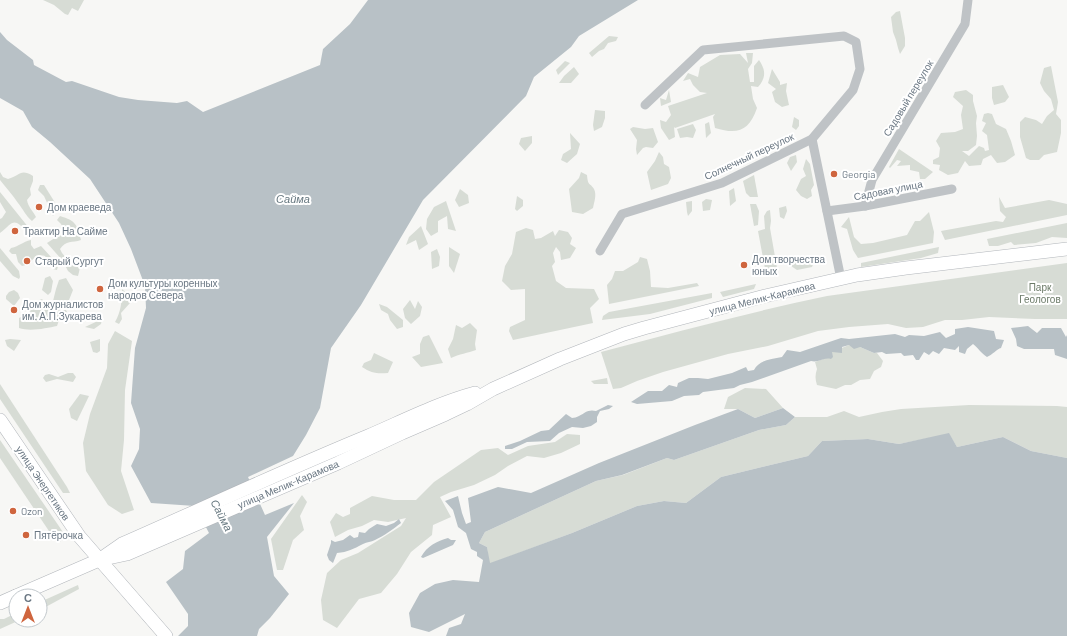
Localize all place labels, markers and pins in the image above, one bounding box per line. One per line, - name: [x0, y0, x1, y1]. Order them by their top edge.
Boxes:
- place label: Georgia: [842, 168, 875, 180]
- marker: Georgia: [829, 169, 839, 179]
- place label: Дом краеведа: [47, 201, 112, 213]
- marker: Дом краеведа: [34, 202, 44, 212]
- place label: Трактир На Сайме: [23, 225, 108, 237]
- marker: Трактир На Сайме: [10, 226, 20, 236]
- place label: Дом творчества юных: [752, 253, 826, 277]
- place label: Старый Сургут: [35, 255, 104, 267]
- marker: Старый Сургут: [22, 256, 32, 266]
- marker: Дом творчества юных: [739, 260, 749, 270]
- place label: Дом культуры коренных народов Севера: [108, 277, 218, 301]
- marker: Дом культуры коренных народов Севера: [95, 284, 105, 294]
- place label: Дом журналистов им. А.П.Зукарева: [22, 298, 103, 322]
- marker: Дом журналистов им. А.П.Зукарева: [9, 305, 19, 315]
- place label: Ozon: [21, 505, 43, 517]
- marker: Ozon: [8, 506, 18, 516]
- place label: Пятёрочка: [34, 529, 83, 541]
- marker: Пятёрочка: [21, 530, 31, 540]

